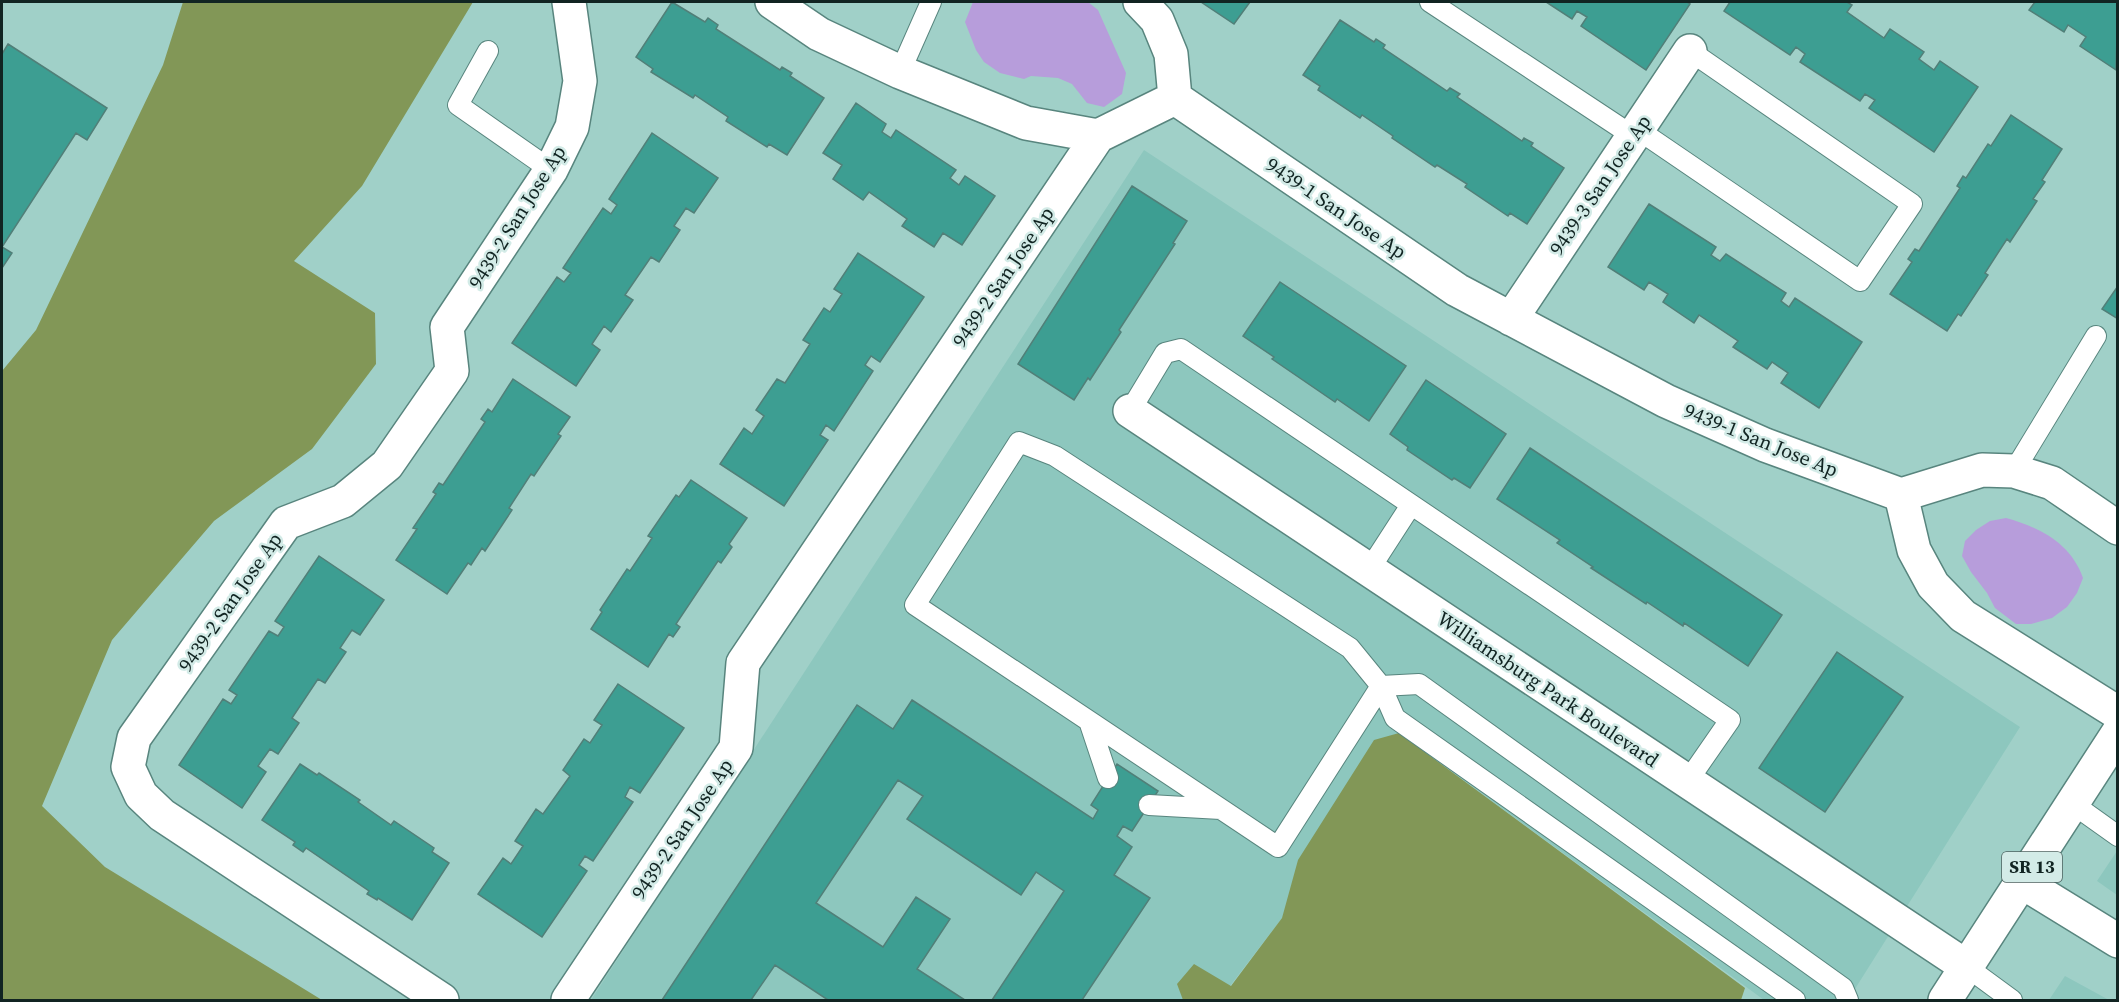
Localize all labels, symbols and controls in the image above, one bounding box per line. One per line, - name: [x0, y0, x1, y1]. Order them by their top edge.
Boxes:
- street label: 9439-3 San Jose Ap: [1543, 109, 1657, 261]
- street label: 9439-2 San Jose Ap: [462, 140, 572, 294]
- street label: 9439-1 San Jose Ap: [1260, 151, 1412, 265]
- street label: 9439-2 San Jose Ap: [946, 201, 1060, 353]
- street label: 9439-1 San Jose Ap: [1680, 396, 1842, 484]
- street label: 9439-2 San Jose Ap: [172, 527, 288, 677]
- street label: Williamsburg Park Boulevard: [1432, 604, 1665, 774]
- street label: 9439-2 San Jose Ap: [625, 753, 739, 905]
- road number: SR 13: [2002, 852, 2062, 882]

